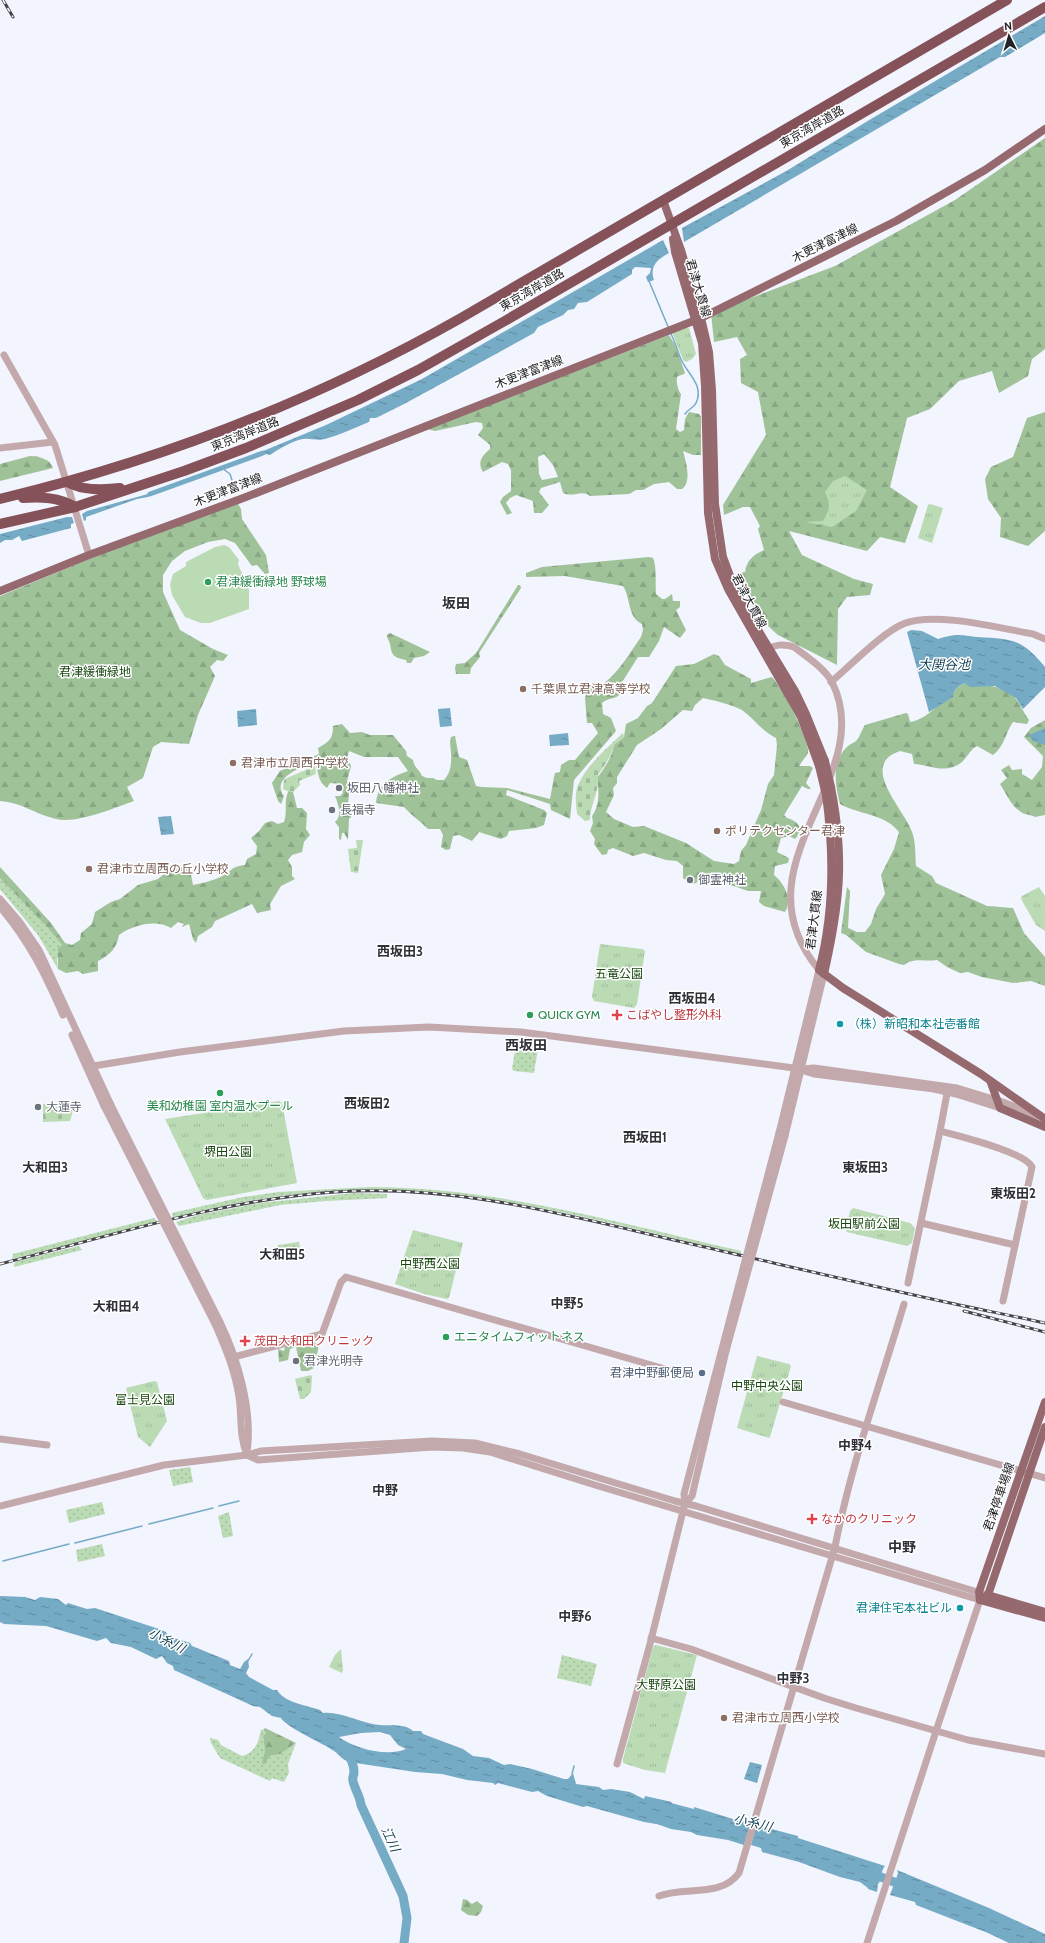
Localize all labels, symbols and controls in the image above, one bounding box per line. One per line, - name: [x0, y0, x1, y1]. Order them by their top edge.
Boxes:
- north arrow: [989, 16, 1029, 56]
- text: N: [1004, 19, 1013, 33]
- street label: 東京湾岸道路: [777, 102, 847, 151]
- street label: 木更津富津線: [789, 220, 860, 265]
- street label: 君津大貫線: [683, 257, 714, 319]
- street label: 東京湾岸道路: [497, 265, 567, 314]
- street label: 木更津富津線: [493, 352, 565, 391]
- street label: 東京湾岸道路: [209, 413, 281, 454]
- street label: 木更津富津線: [192, 470, 264, 509]
- street label: 君津大貫線: [729, 571, 770, 631]
- place label: 君津緩衝緑地 野球場: [216, 574, 327, 589]
- marker: 君津緩衝緑地 野球場: [203, 577, 213, 587]
- district label: 坂田: [442, 594, 470, 612]
- water label: 大関谷池: [918, 656, 972, 672]
- park label: 君津緩衝緑地: [59, 664, 131, 679]
- place label: 千葉県立君津高等学校: [531, 681, 651, 696]
- marker: 千葉県立君津高等学校: [518, 684, 528, 694]
- place label: 君津市立周西中学校: [241, 755, 349, 770]
- marker: 君津市立周西中学校: [228, 758, 238, 768]
- place label: 坂田八幡神社: [347, 780, 419, 795]
- marker: 坂田八幡神社: [334, 783, 344, 793]
- place label: 長福寺: [340, 802, 376, 817]
- marker: 長福寺: [327, 805, 337, 815]
- place label: ポリテクセンター君津: [725, 823, 845, 838]
- marker: ポリテクセンター君津: [712, 826, 722, 836]
- place label: 君津市立周西の丘小学校: [97, 861, 229, 876]
- marker: 君津市立周西の丘小学校: [84, 864, 94, 874]
- place label: 御霊神社: [698, 872, 746, 887]
- marker: 御霊神社: [685, 875, 695, 885]
- street label: 君津大貫線: [802, 889, 825, 951]
- district label: 西坂田3: [377, 943, 423, 959]
- park label: 五竜公園: [595, 966, 643, 981]
- district label: 西坂田4: [668, 990, 716, 1006]
- place label: QUICK GYM: [538, 1007, 600, 1022]
- place label: こばやし整形外科: [626, 1007, 722, 1022]
- marker: こばやし整形外科: [611, 1009, 623, 1021]
- marker: QUICK GYM: [525, 1010, 535, 1020]
- place label: （株）新昭和本社壱番館: [848, 1016, 980, 1031]
- marker: （株）新昭和本社壱番館: [835, 1019, 845, 1029]
- district label: 西坂田: [505, 1036, 547, 1054]
- marker: 美和幼稚園 室内温水プール: [215, 1088, 225, 1098]
- district label: 西坂田2: [344, 1095, 390, 1111]
- place label: 美和幼稚園 室内温水プール: [147, 1098, 293, 1113]
- place label: 大蓮寺: [46, 1099, 82, 1114]
- marker: 大蓮寺: [33, 1102, 43, 1112]
- district label: 西坂田1: [623, 1129, 667, 1145]
- park label: 堺田公園: [204, 1144, 252, 1159]
- district label: 大和田3: [22, 1159, 68, 1175]
- district label: 東坂田3: [842, 1159, 888, 1175]
- district label: 東坂田2: [990, 1185, 1036, 1201]
- park label: 坂田駅前公園: [828, 1216, 900, 1231]
- district label: 大和田5: [259, 1246, 305, 1262]
- park label: 中野西公園: [400, 1256, 460, 1271]
- district label: 中野5: [551, 1295, 584, 1311]
- district label: 大和田4: [92, 1298, 140, 1314]
- place label: エニタイムフィットネス: [454, 1329, 585, 1344]
- marker: エニタイムフィットネス: [441, 1332, 451, 1342]
- place label: 茂田大和田クリニック: [254, 1333, 374, 1348]
- marker: 茂田大和田クリニック: [239, 1335, 251, 1347]
- place label: 君津光明寺: [304, 1353, 364, 1368]
- marker: 君津光明寺: [291, 1356, 301, 1366]
- place label: 君津中野郵便局: [610, 1365, 694, 1380]
- marker: 君津中野郵便局: [697, 1368, 707, 1378]
- park label: 中野中央公園: [731, 1378, 803, 1393]
- park label: 富士見公園: [115, 1392, 175, 1407]
- district label: 中野4: [838, 1437, 872, 1453]
- street label: 君津停車場線: [980, 1460, 1017, 1533]
- district label: 中野: [372, 1482, 398, 1498]
- place label: なかのクリニック: [821, 1511, 917, 1526]
- marker: なかのクリニック: [806, 1513, 818, 1525]
- district label: 中野: [888, 1538, 916, 1556]
- place label: 君津住宅本社ビル: [856, 1600, 952, 1615]
- marker: 君津住宅本社ビル: [955, 1603, 965, 1613]
- district label: 中野6: [558, 1608, 592, 1624]
- water label: 小糸川: [146, 1624, 190, 1657]
- district label: 中野3: [776, 1670, 810, 1686]
- park label: 大野原公園: [636, 1677, 696, 1692]
- place label: 君津市立周西小学校: [732, 1710, 840, 1725]
- marker: 君津市立周西小学校: [719, 1713, 729, 1723]
- water label: 小糸川: [732, 1810, 776, 1835]
- water label: 江川: [378, 1824, 405, 1856]

